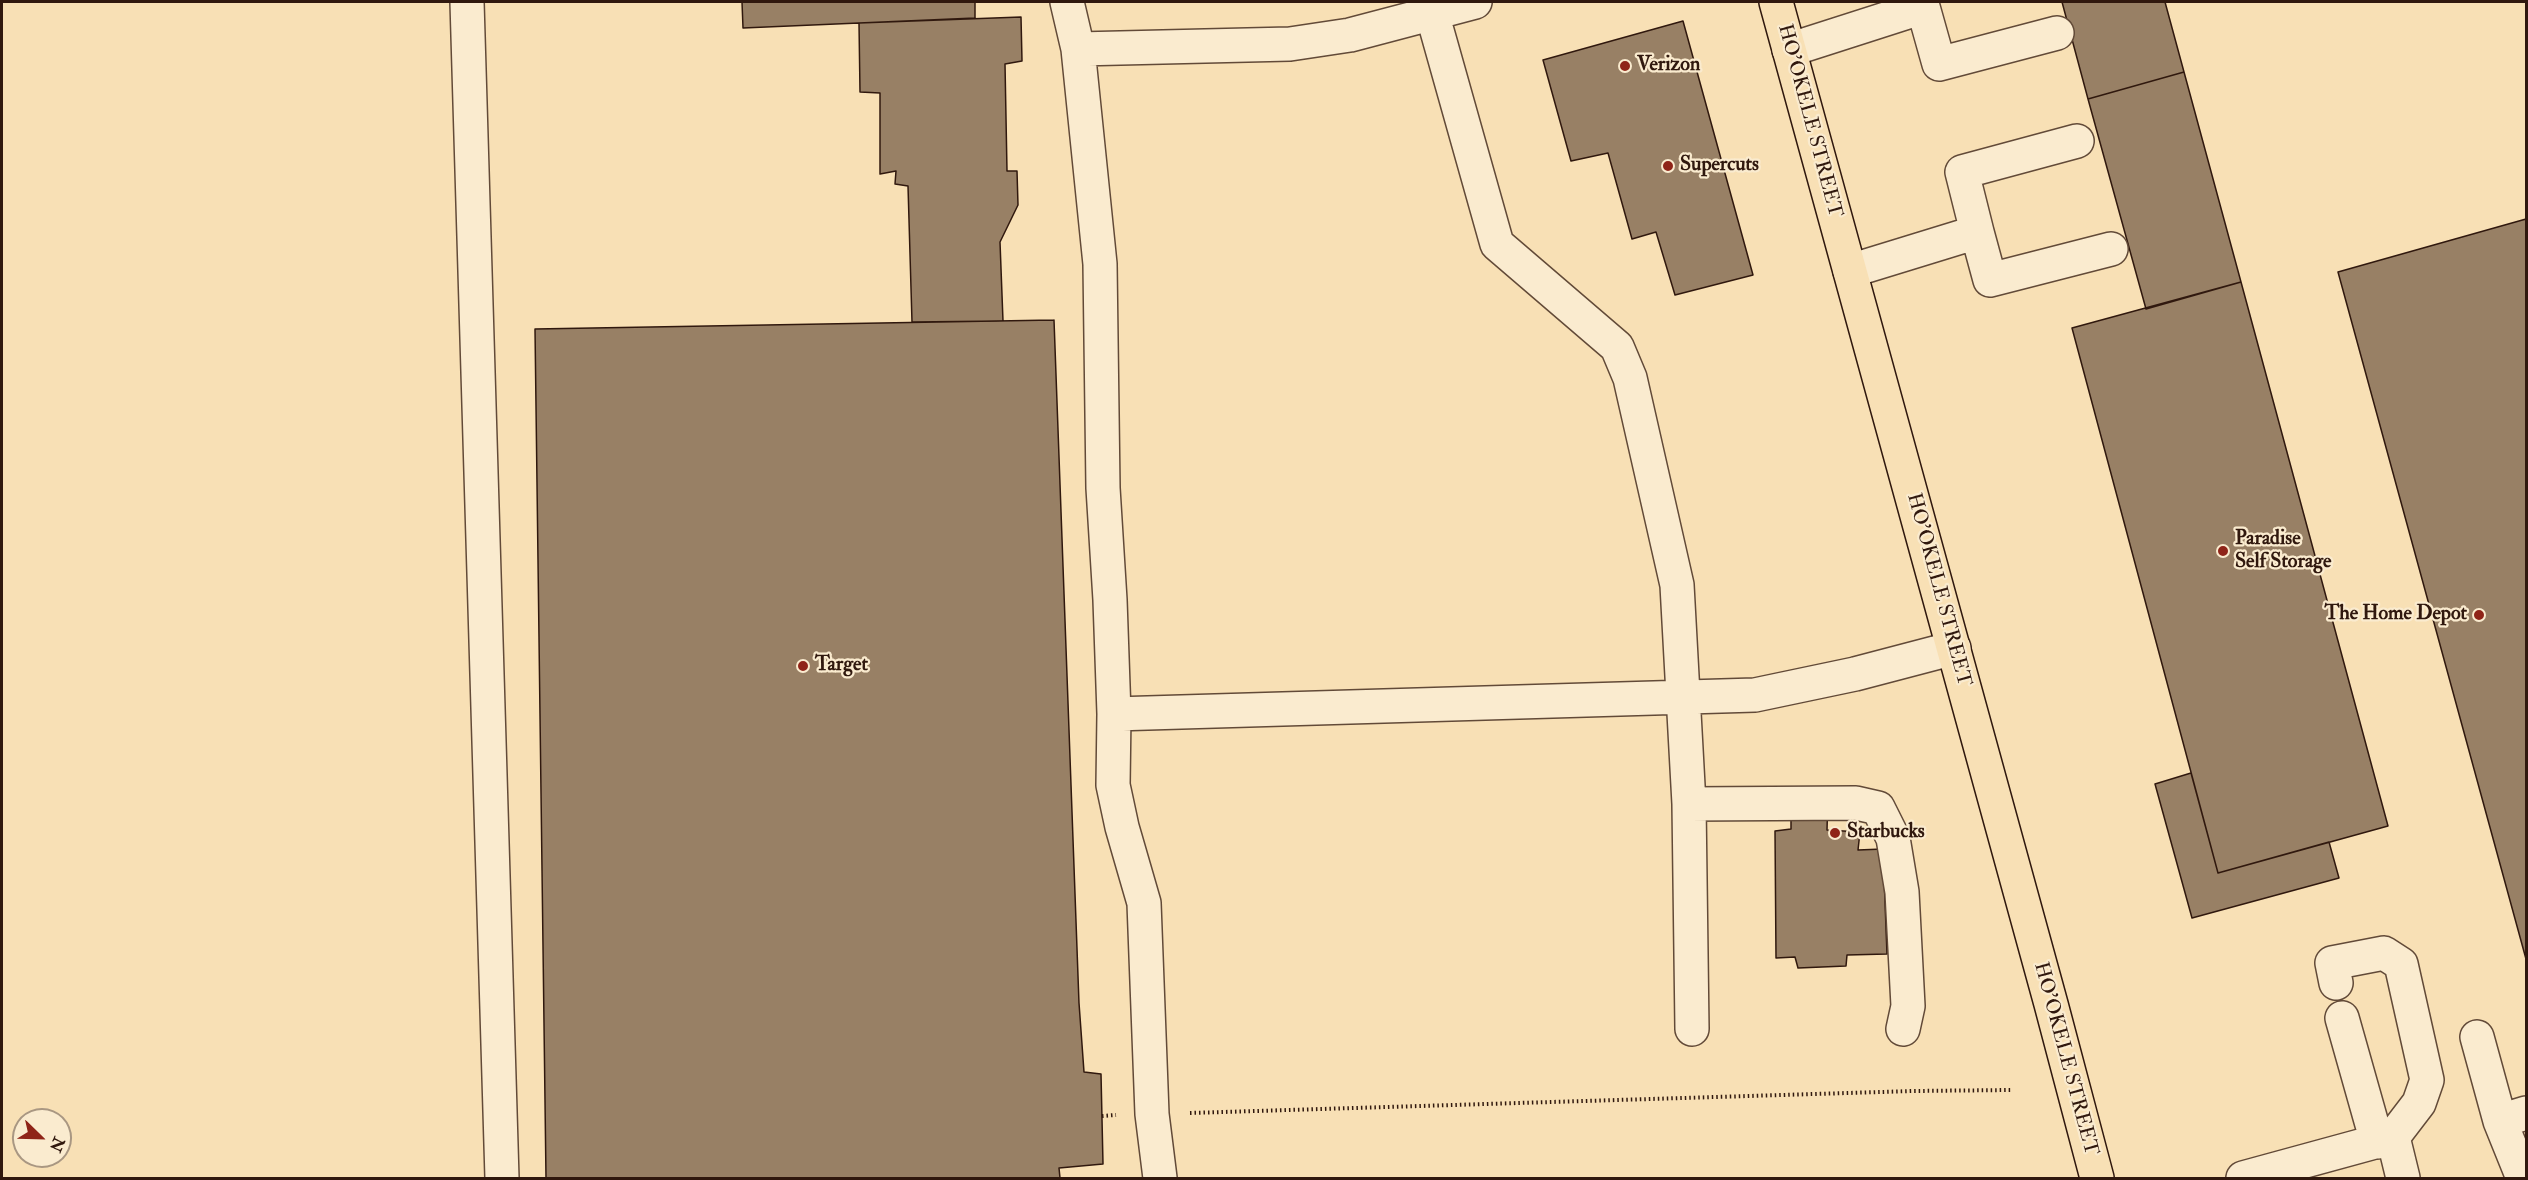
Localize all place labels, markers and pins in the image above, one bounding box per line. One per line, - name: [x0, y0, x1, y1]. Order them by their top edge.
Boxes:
- place label: Verizon: [1637, 54, 1700, 78]
- marker: Verizon: [1618, 59, 1632, 73]
- place label: Supercuts: [1680, 154, 1759, 178]
- marker: Supercuts: [1661, 159, 1675, 173]
- place label: Paradise Self Storage: [2235, 528, 2331, 575]
- marker: Paradise Self Storage: [2216, 544, 2230, 558]
- place label: The Home Depot: [2324, 603, 2467, 627]
- marker: The Home Depot: [2472, 608, 2486, 622]
- place label: Target: [815, 654, 868, 678]
- marker: Target: [796, 659, 810, 673]
- place label: Starbucks: [1847, 821, 1925, 845]
- marker: Starbucks: [1828, 826, 1842, 840]

